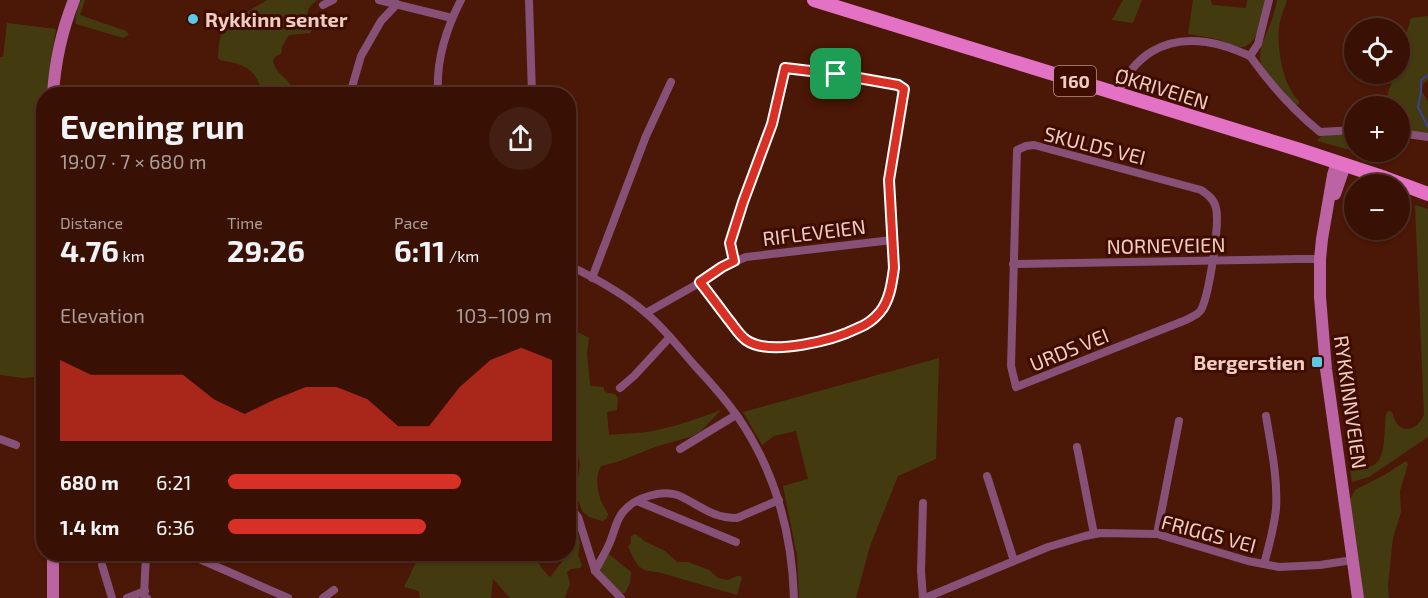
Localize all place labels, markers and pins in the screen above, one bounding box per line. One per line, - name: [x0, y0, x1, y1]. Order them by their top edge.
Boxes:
- place label: Rykkinn senter: [205, 7, 348, 32]
- marker: Rykkinn senter: [186, 12, 200, 26]
- pin: [810, 48, 861, 99]
- place label: Bergerstien: [1193, 350, 1305, 374]
- marker: Bergerstien: [1310, 355, 1324, 369]

